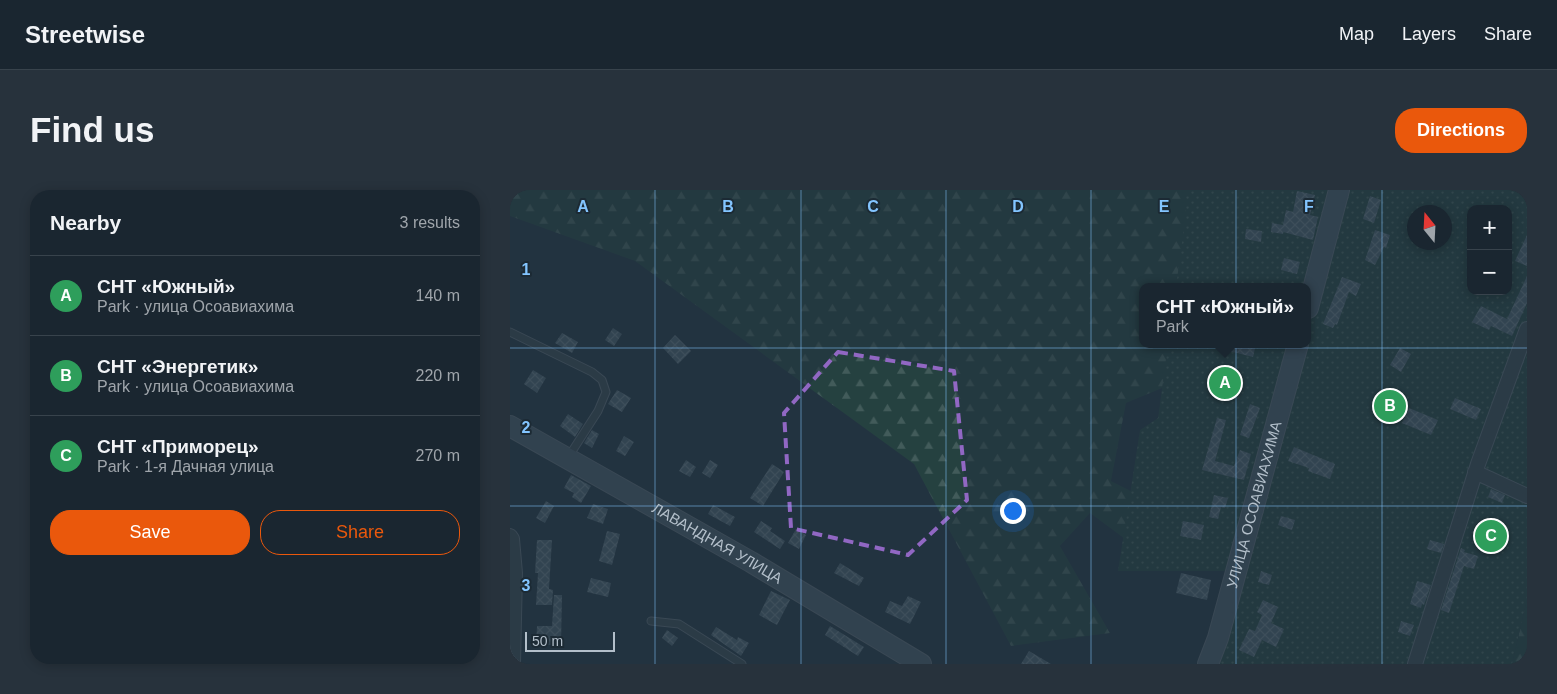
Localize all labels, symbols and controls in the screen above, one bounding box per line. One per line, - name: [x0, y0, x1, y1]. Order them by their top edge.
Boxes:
- text: Streetwise: [25, 21, 145, 48]
- text: Map: [1339, 24, 1374, 44]
- text: Layers: [1402, 24, 1456, 44]
- text: Share: [1484, 24, 1532, 44]
- button: Directions: [1395, 108, 1527, 153]
- text: Find us: [30, 110, 154, 149]
- text: A: [577, 198, 589, 215]
- text: B: [722, 198, 734, 215]
- text: C: [867, 198, 879, 215]
- text: D: [1012, 198, 1024, 215]
- text: E: [1159, 198, 1170, 215]
- text: F: [1304, 198, 1314, 215]
- north arrow: [1407, 205, 1452, 250]
- map controls: [1467, 205, 1512, 295]
- button: +: [1467, 205, 1512, 250]
- text: Nearby: [50, 211, 121, 234]
- text: 3 results: [400, 214, 460, 231]
- button: −: [1467, 250, 1512, 295]
- text: 1: [522, 261, 531, 278]
- text: СНТ «Южный»: [97, 276, 235, 297]
- popup: [1139, 283, 1311, 348]
- text: A: [60, 287, 72, 304]
- text: 140 m: [416, 287, 460, 304]
- text: СНТ «Южный»: [1156, 296, 1294, 317]
- text: Park · улица Осоавиахима: [97, 298, 294, 315]
- text: Park: [1156, 318, 1189, 335]
- text: СНТ «Энергетик»: [97, 356, 258, 377]
- pin: A: [1209, 364, 1241, 402]
- text: B: [60, 367, 72, 384]
- text: 220 m: [416, 367, 460, 384]
- text: Park · улица Осоавиахима: [97, 378, 294, 395]
- pin: B: [1374, 387, 1406, 425]
- text: 2: [522, 419, 531, 436]
- street label: УЛИЦА ОСОАВИАХИМА: [1223, 419, 1285, 590]
- text: СНТ «Приморец»: [97, 436, 259, 457]
- text: C: [60, 447, 72, 464]
- text: 270 m: [416, 447, 460, 464]
- text: Park · 1-я Дачная улица: [97, 458, 274, 475]
- your location: [1000, 498, 1026, 524]
- street label: ЛАВАНДНАЯ УЛИЦА: [649, 499, 785, 587]
- button: Save: [50, 510, 250, 555]
- button: Share: [260, 510, 460, 555]
- pin: C: [1475, 517, 1507, 555]
- text: 3: [522, 577, 531, 594]
- scale bar: [525, 629, 615, 652]
- text: 50 m: [532, 633, 563, 649]

